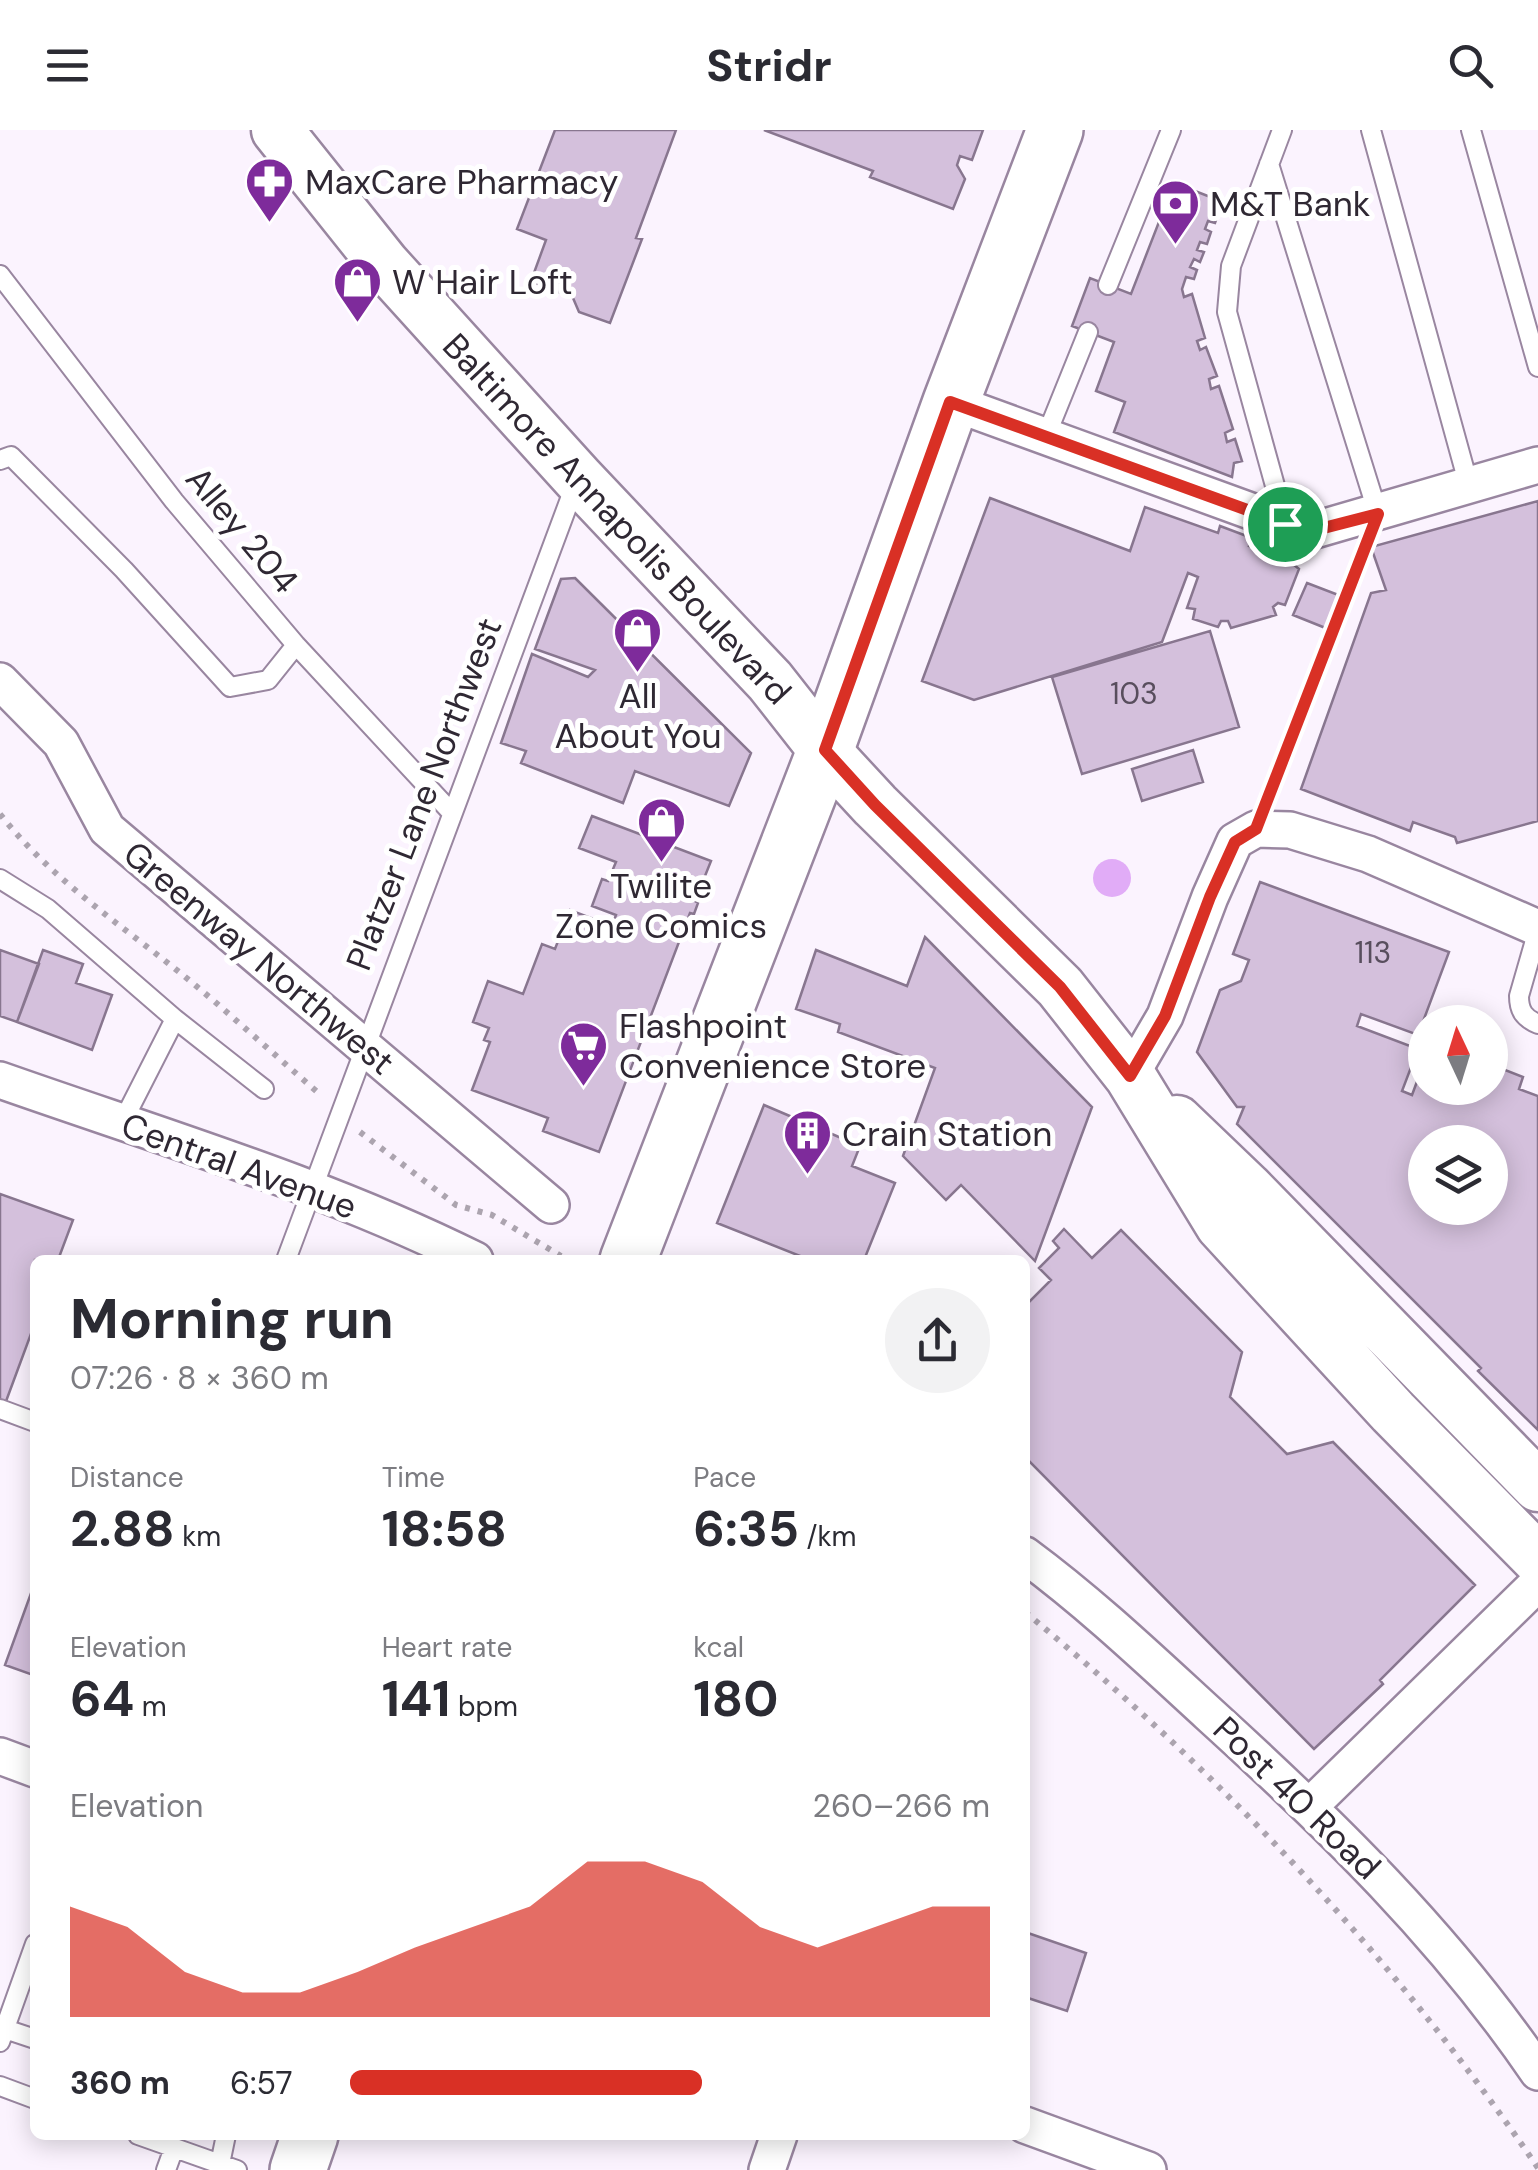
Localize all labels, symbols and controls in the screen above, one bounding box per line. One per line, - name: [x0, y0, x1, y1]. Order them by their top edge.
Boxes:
- text: Stridr: [706, 36, 832, 95]
- icon: menu: [40, 38, 95, 93]
- icon: search: [1443, 38, 1498, 93]
- pharmacy icon: MaxCare Pharmacy: [244, 156, 296, 224]
- place label: MaxCare Pharmacy: [305, 159, 619, 205]
- bank icon: M&T Bank: [1149, 178, 1201, 246]
- place label: M&T Bank: [1210, 181, 1371, 227]
- shop icon: W Hair Loft: [331, 256, 383, 324]
- place label: W Hair Loft: [392, 259, 573, 305]
- street label: Baltimore Annapolis Boulevard: [433, 324, 801, 714]
- street label: Alley 204: [176, 457, 308, 603]
- pin: [1243, 482, 1328, 567]
- icon: arrive: [1258, 497, 1313, 552]
- shop icon: All About You: [612, 606, 664, 674]
- street label: Platzer Lane Northwest: [336, 611, 512, 977]
- place label: All About You: [554, 673, 722, 759]
- house number: 103: [1110, 674, 1158, 713]
- shop icon: Twilite Zone Comics: [635, 796, 687, 864]
- street label: Greenway Northwest: [114, 831, 404, 1085]
- place label: Twilite Zone Comics: [555, 863, 767, 949]
- house number: 113: [1355, 933, 1391, 972]
- place label: Flashpoint Convenience Store: [619, 1003, 926, 1089]
- north arrow: [1408, 1005, 1508, 1105]
- map controls: [1408, 1005, 1508, 1225]
- supermarket icon: Flashpoint Convenience Store: [558, 1020, 610, 1088]
- street label: Central Avenue: [115, 1102, 363, 1230]
- building icon: Crain Station: [781, 1108, 833, 1176]
- place label: Crain Station: [842, 1111, 1052, 1157]
- button: layers: [1408, 1125, 1508, 1225]
- text: Morning run: [70, 1283, 394, 1355]
- button: share: [885, 1288, 990, 1393]
- text: 07:26 · 8 × 360 m: [70, 1357, 329, 1399]
- text: Distance: [70, 1459, 184, 1496]
- text: Time: [382, 1459, 445, 1496]
- text: Pace: [693, 1459, 756, 1496]
- text: 2.88: [70, 1496, 175, 1562]
- text: 18:58: [382, 1496, 507, 1562]
- text: 6:35: [693, 1496, 799, 1562]
- text: km: [175, 1518, 221, 1555]
- text: /km: [799, 1518, 856, 1555]
- text: Elevation: [70, 1629, 187, 1666]
- text: Heart rate: [382, 1629, 512, 1666]
- text: kcal: [693, 1629, 744, 1666]
- text: 64: [70, 1666, 134, 1732]
- text: 141: [382, 1666, 451, 1732]
- text: 180: [693, 1666, 778, 1732]
- text: m: [134, 1688, 167, 1725]
- text: bpm: [451, 1688, 518, 1725]
- street label: Post 40 Road: [1203, 1706, 1391, 1890]
- text: Elevation: [70, 1785, 203, 1827]
- text: 260–266 m: [813, 1785, 990, 1827]
- text: 360 m: [70, 2062, 170, 2104]
- text: 6:57: [230, 2062, 293, 2104]

